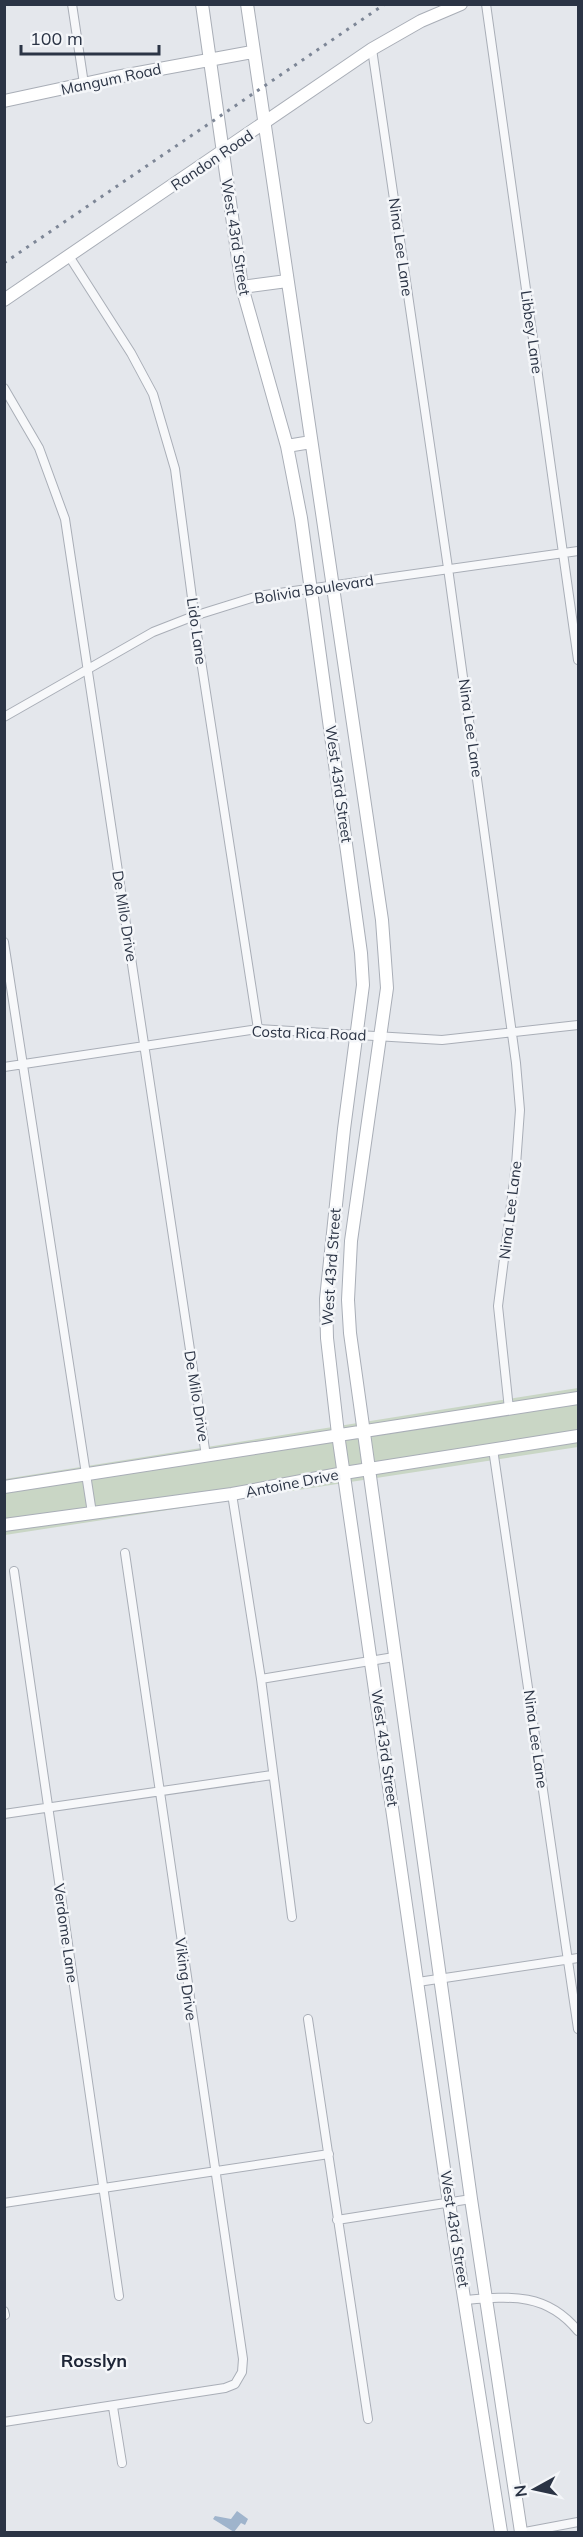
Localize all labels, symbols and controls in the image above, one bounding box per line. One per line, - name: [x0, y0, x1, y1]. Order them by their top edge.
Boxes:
- scale bar: [21, 18, 159, 56]
- text: 100 m: [30, 27, 83, 50]
- street label: Mangum Road: [59, 59, 163, 99]
- street label: Randon Road: [167, 126, 257, 194]
- street label: West 43rd Street: [217, 177, 255, 297]
- street label: Nina Lee Lane: [385, 197, 417, 297]
- street label: Libbey Lane: [517, 289, 547, 375]
- street label: Bolivia Boulevard: [253, 570, 375, 608]
- street label: Lido Lane: [183, 596, 211, 666]
- street label: Nina Lee Lane: [455, 678, 487, 778]
- street label: West 43rd Street: [321, 724, 357, 844]
- street label: De Milo Drive: [108, 869, 142, 963]
- street label: Costa Rica Road: [251, 1022, 367, 1044]
- street label: Nina Lee Lane: [495, 1160, 525, 1260]
- street label: West 43rd Street: [317, 1207, 345, 1327]
- street label: De Milo Drive: [180, 1349, 214, 1443]
- street label: Antoine Drive: [244, 1465, 340, 1501]
- street label: West 43rd Street: [367, 1688, 403, 1808]
- street label: Nina Lee Lane: [520, 1689, 552, 1789]
- street label: Verdome Lane: [50, 1882, 82, 1984]
- street label: Viking Drive: [171, 1936, 201, 2022]
- street label: West 43rd Street: [436, 2169, 474, 2289]
- district label: Rosslyn: [61, 2349, 127, 2372]
- north arrow: [505, 2459, 565, 2519]
- text: N: [509, 2484, 531, 2498]

